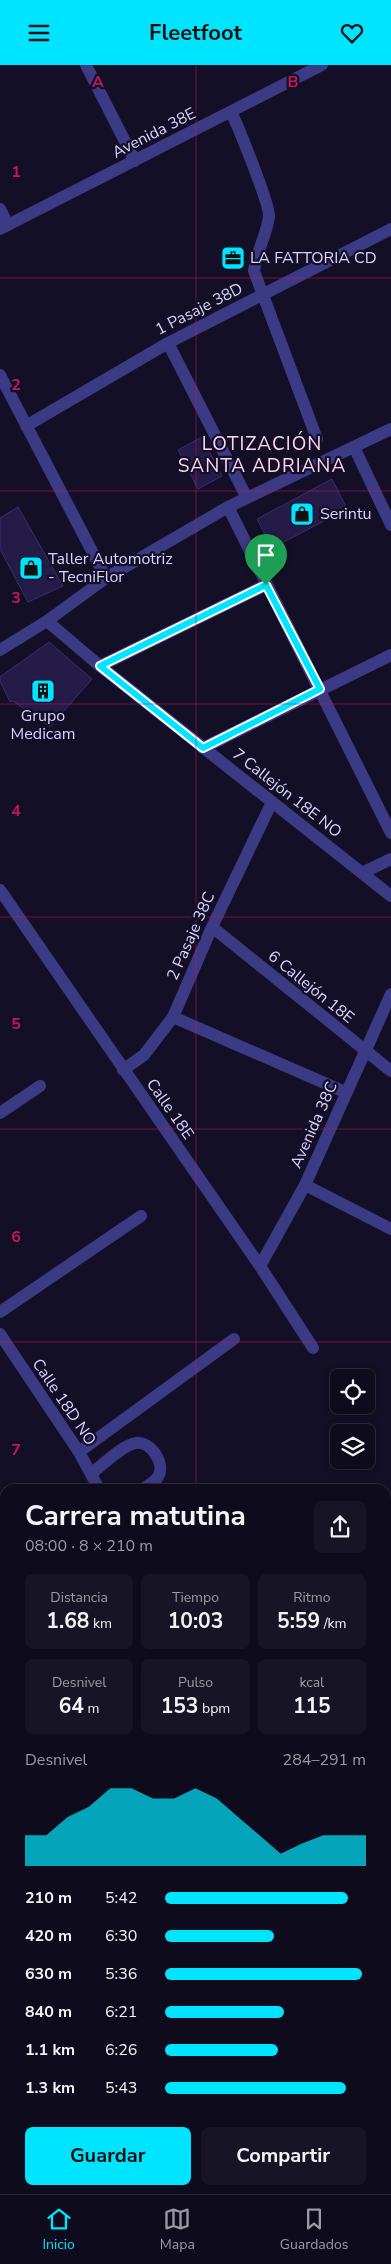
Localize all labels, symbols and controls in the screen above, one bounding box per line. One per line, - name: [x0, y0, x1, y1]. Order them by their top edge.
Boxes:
- text: Fleetfoot: [149, 18, 242, 48]
- icon: menu: [25, 19, 53, 47]
- icon: heart: [338, 19, 366, 47]
- text: A: [92, 71, 104, 93]
- text: B: [287, 71, 299, 93]
- street label: Avenida 38E: [108, 103, 200, 163]
- text: 1: [11, 161, 21, 183]
- office icon: LA FATTORIA CD: [220, 245, 246, 271]
- place label: LA FATTORIA CD: [250, 247, 377, 269]
- street label: 1 Pasaje 38D: [151, 277, 247, 341]
- text: 2: [11, 374, 21, 396]
- district label: LOTIZACIÓN SANTA ADRIANA: [178, 431, 346, 479]
- shop icon: Serintu: [289, 501, 315, 527]
- place label: Serintu: [320, 503, 371, 525]
- pin: [245, 534, 287, 585]
- icon: arrive: [252, 541, 280, 569]
- place label: Taller Automotriz - TecniFlor: [48, 548, 173, 588]
- shop icon: Taller Automotriz - TecniFlor: [18, 555, 44, 581]
- text: 3: [11, 587, 21, 609]
- building icon: Grupo Medicam: [30, 678, 56, 704]
- place label: Grupo Medicam: [11, 705, 75, 745]
- street label: 7 Callejón 18E NO: [228, 743, 346, 843]
- text: 4: [11, 800, 21, 822]
- street label: 2 Pasaje 38C: [162, 888, 220, 984]
- street label: 6 Callejón 18E: [263, 945, 359, 1029]
- text: 5: [11, 1013, 21, 1035]
- street label: Calle 18E: [141, 1074, 199, 1144]
- street label: Avenida 38C: [285, 1078, 343, 1172]
- text: 6: [11, 1226, 21, 1248]
- street label: Calle 18D NO: [27, 1354, 101, 1450]
- map controls: [330, 1369, 375, 1469]
- button: locate: [330, 1369, 375, 1414]
- button: layers: [330, 1424, 375, 1469]
- text: 7: [11, 1439, 21, 1461]
- text: Carrera matutina: [25, 1497, 246, 1535]
- button: share: [314, 1501, 366, 1553]
- text: 08:00 · 8 × 210 m: [25, 1535, 153, 1557]
- text: Distancia: [50, 1588, 108, 1607]
- text: Tiempo: [172, 1588, 219, 1607]
- text: Ritmo: [293, 1588, 330, 1607]
- text: 1.68: [46, 1607, 89, 1635]
- text: 10:03: [168, 1607, 223, 1635]
- text: 5:59: [277, 1607, 320, 1635]
- text: km: [89, 1614, 112, 1633]
- text: /km: [320, 1614, 347, 1633]
- text: Desnivel: [52, 1673, 106, 1692]
- text: Pulso: [178, 1673, 213, 1692]
- text: kcal: [299, 1673, 324, 1692]
- text: 64: [59, 1692, 84, 1720]
- text: 153: [161, 1692, 198, 1720]
- text: 115: [293, 1692, 331, 1720]
- text: m: [84, 1699, 100, 1718]
- text: bpm: [198, 1699, 230, 1718]
- text: Desnivel: [25, 1749, 87, 1771]
- text: 284–291 m: [283, 1749, 366, 1771]
- text: 210 m: [25, 1887, 72, 1909]
- text: 5:42: [105, 1887, 137, 1909]
- text: 420 m: [25, 1925, 72, 1947]
- text: 6:30: [105, 1925, 137, 1947]
- text: 630 m: [25, 1963, 72, 1985]
- text: 5:36: [105, 1963, 137, 1985]
- text: 840 m: [25, 2001, 72, 2023]
- text: 6:21: [105, 2001, 137, 2023]
- text: 1.1 km: [25, 2039, 75, 2061]
- text: 6:26: [105, 2039, 137, 2061]
- text: 1.3 km: [25, 2077, 75, 2099]
- text: 5:43: [105, 2077, 137, 2099]
- button: Guardar: [25, 2127, 191, 2185]
- button: Compartir: [201, 2127, 366, 2185]
- tab: Inicio: [43, 2205, 75, 2254]
- tab: Mapa: [160, 2205, 195, 2254]
- tab: Guardados: [280, 2205, 348, 2254]

